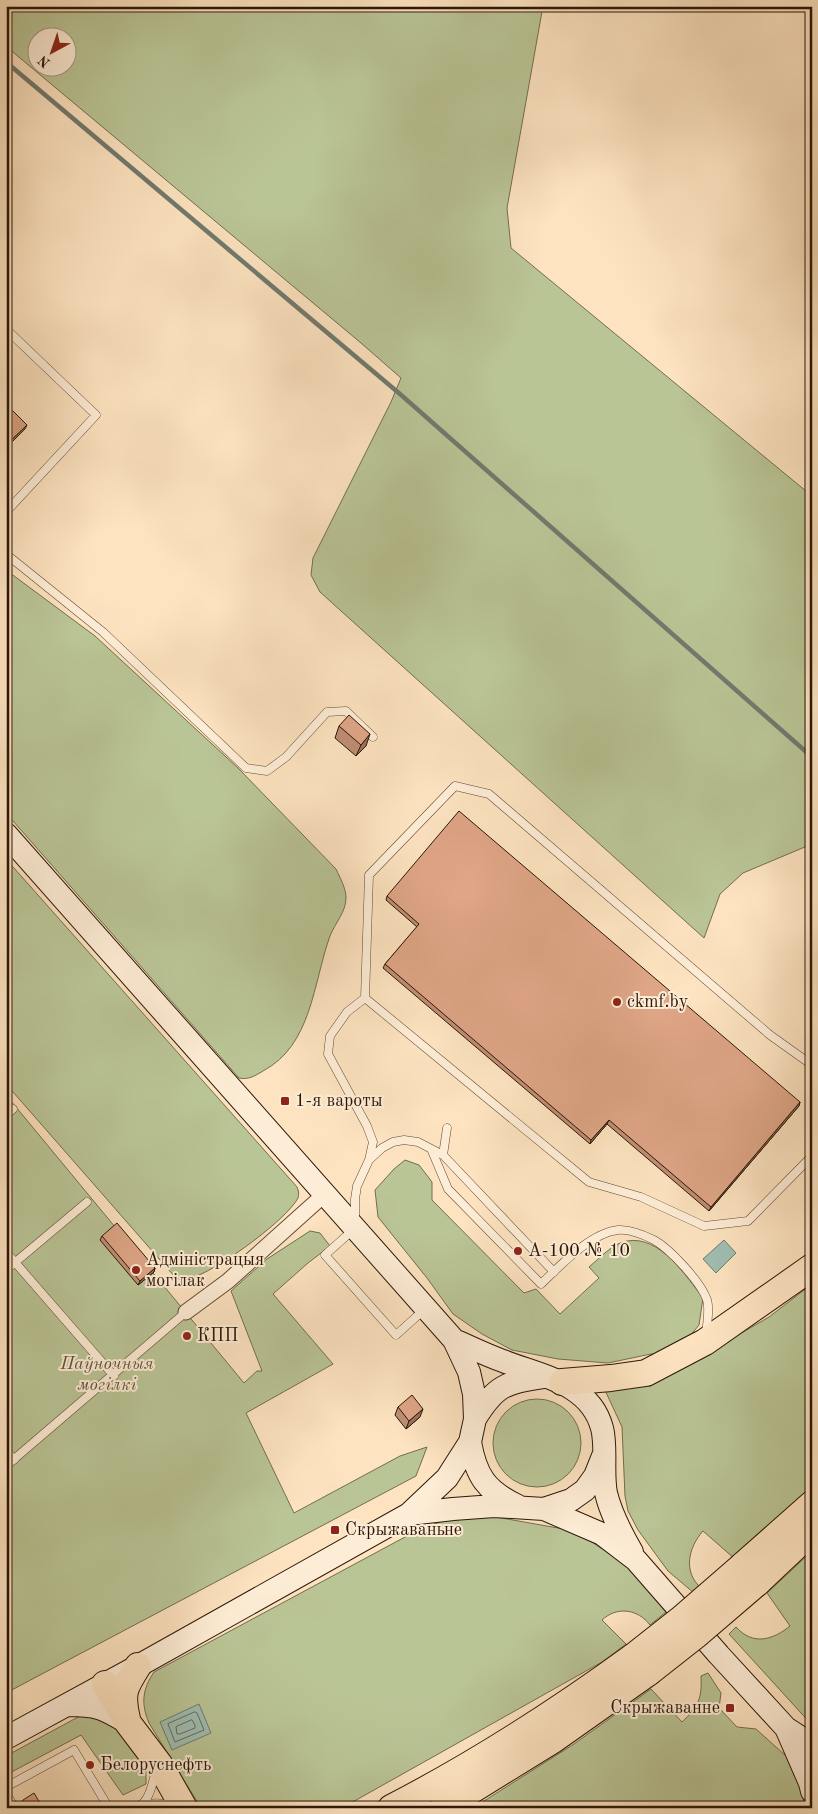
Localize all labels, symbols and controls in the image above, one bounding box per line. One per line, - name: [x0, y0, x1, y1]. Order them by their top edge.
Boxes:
- north arrow: [28, 28, 78, 78]
- text: N: [35, 52, 53, 70]
- place label: ckmf.by: [627, 993, 689, 1011]
- marker: ckmf.by: [611, 996, 623, 1008]
- place label: 1-я вароты: [295, 1092, 383, 1110]
- marker: 1-я вароты: [279, 1095, 291, 1107]
- place label: А-100 № 10: [528, 1242, 630, 1260]
- marker: А-100 № 10: [512, 1245, 524, 1257]
- place label: Адміністрацыя могілак: [146, 1251, 264, 1290]
- marker: Адміністрацыя могілак: [130, 1264, 142, 1276]
- place label: КПП: [197, 1327, 238, 1345]
- marker: КПП: [181, 1330, 193, 1342]
- park label: Паўночныя могілкі: [59, 1355, 154, 1394]
- place label: Скрыжаваньне: [345, 1521, 462, 1539]
- marker: Скрыжаваньне: [329, 1524, 341, 1536]
- place label: Скрыжаванне: [610, 1699, 720, 1717]
- marker: Скрыжаванне: [724, 1702, 736, 1714]
- place label: Белоруснефть: [100, 1756, 211, 1775]
- marker: Белоруснефть: [84, 1759, 96, 1771]

